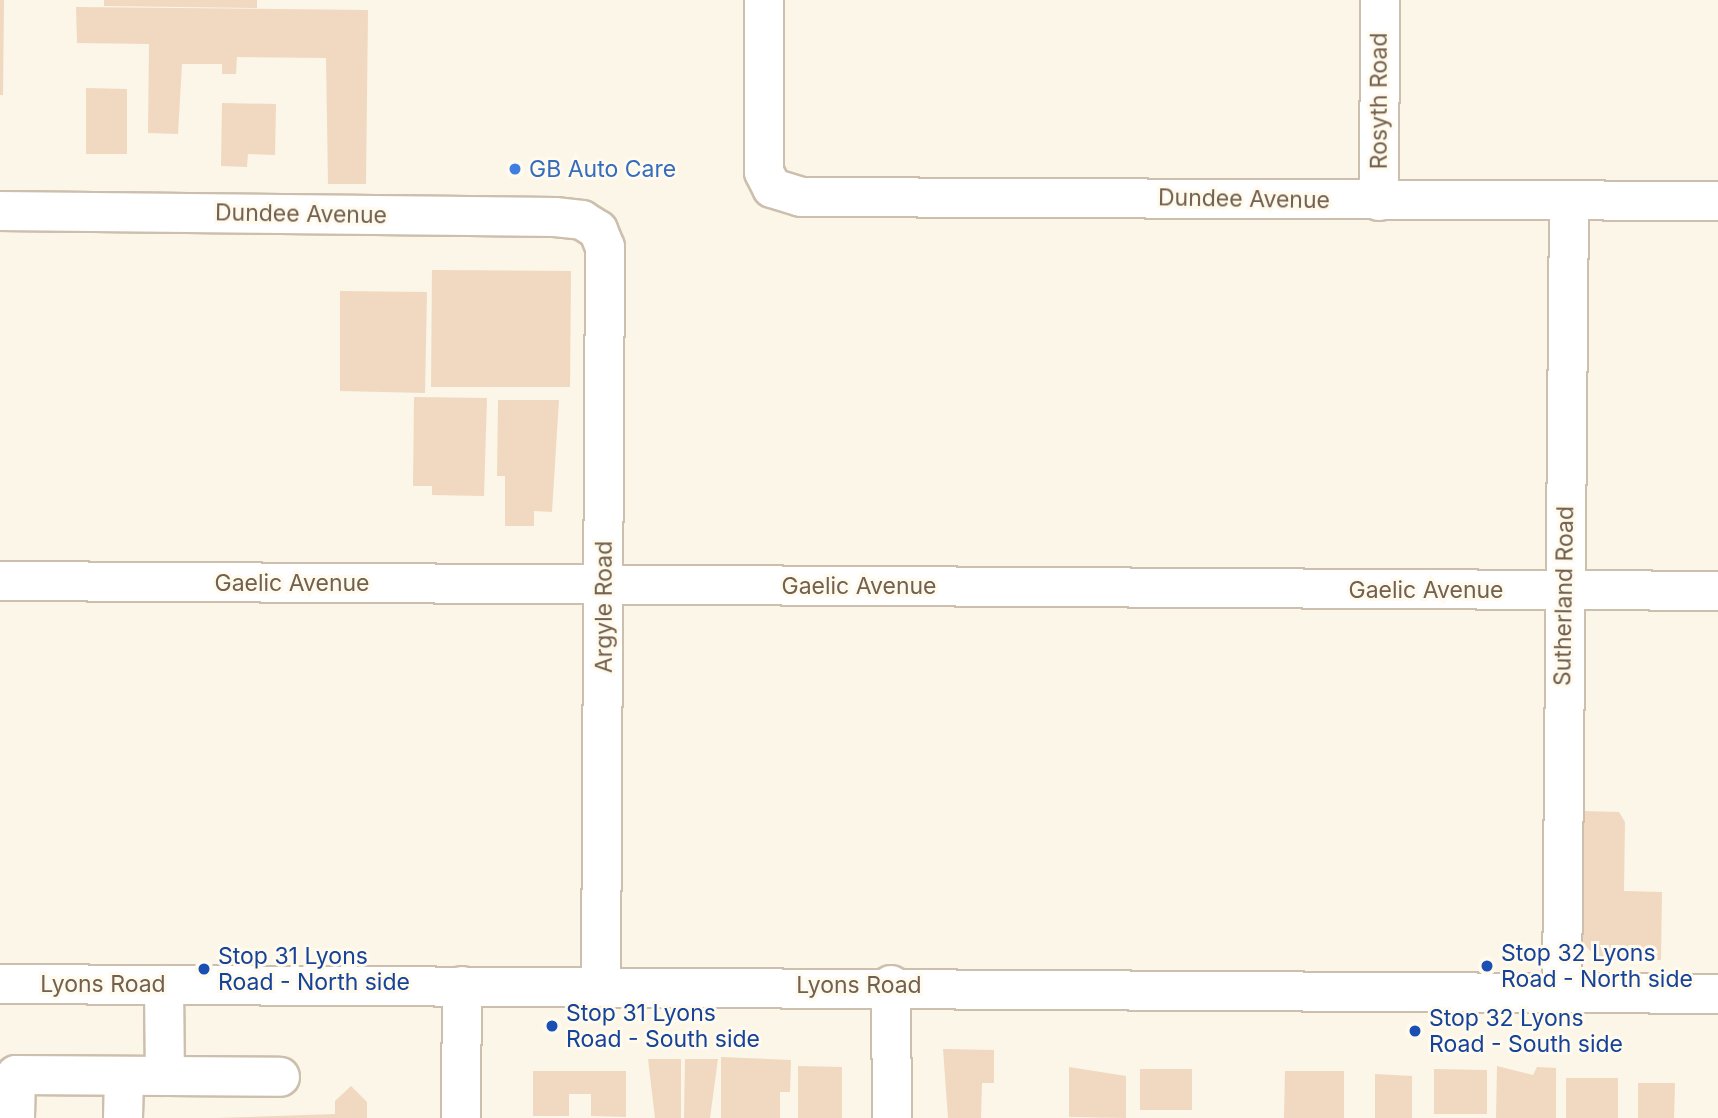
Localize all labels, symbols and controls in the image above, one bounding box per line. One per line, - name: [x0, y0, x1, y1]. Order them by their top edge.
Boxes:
- street label: Rosyth Road: [1365, 33, 1393, 169]
- place label: GB Auto Care: [529, 155, 676, 183]
- marker: GB Auto Care: [507, 161, 523, 177]
- street label: Dundee Avenue: [1158, 184, 1330, 214]
- street label: Dundee Avenue: [215, 199, 387, 229]
- street label: Sutherland Road: [1549, 506, 1579, 686]
- street label: Argyle Road: [590, 541, 618, 673]
- street label: Gaelic Avenue: [214, 569, 370, 597]
- street label: Gaelic Avenue: [781, 572, 937, 600]
- street label: Gaelic Avenue: [1348, 576, 1504, 604]
- place label: Stop 32 Lyons Road - North side: [1501, 939, 1693, 993]
- place label: Stop 31 Lyons Road - North side: [218, 942, 410, 996]
- marker: Stop 32 Lyons Road - North side: [1479, 958, 1495, 974]
- marker: Stop 31 Lyons Road - North side: [196, 961, 212, 977]
- street label: Lyons Road: [40, 970, 166, 998]
- street label: Lyons Road: [796, 971, 922, 999]
- place label: Stop 31 Lyons Road - South side: [566, 999, 760, 1053]
- place label: Stop 32 Lyons Road - South side: [1429, 1004, 1623, 1058]
- marker: Stop 31 Lyons Road - South side: [544, 1018, 560, 1034]
- marker: Stop 32 Lyons Road - South side: [1407, 1023, 1423, 1039]

